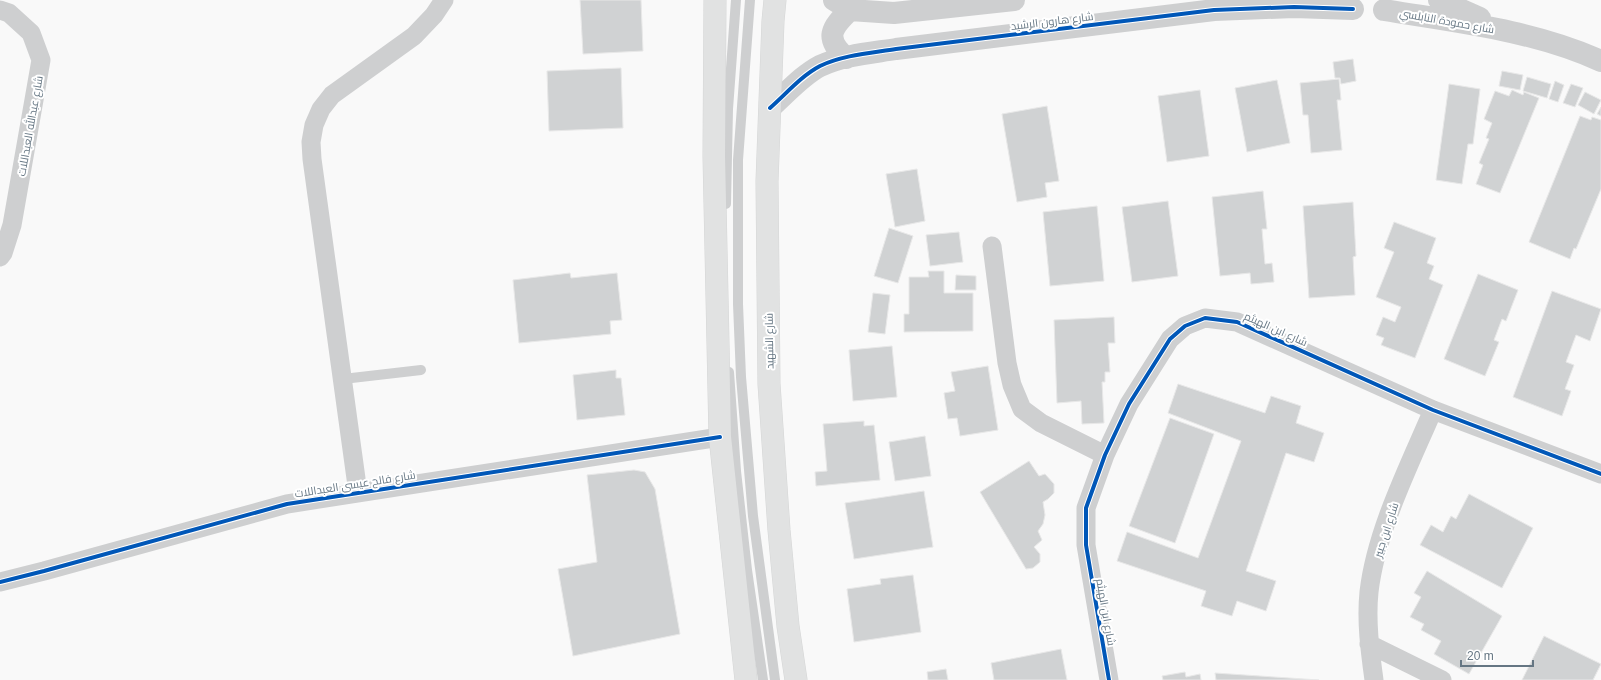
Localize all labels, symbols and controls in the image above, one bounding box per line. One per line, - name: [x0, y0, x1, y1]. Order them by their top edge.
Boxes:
- street label: شارع حمودة النابلسي: [1398, 7, 1495, 37]
- street label: شارع هارون الرشيد: [1010, 10, 1094, 34]
- street label: شارع عبدالله العبداللات: [13, 75, 47, 177]
- street label: شارع ابن الهيثم: [1242, 310, 1309, 350]
- street label: شارع الشهيد: [763, 313, 777, 369]
- street label: شارع فالح عيسى العبداللات: [294, 469, 417, 501]
- street label: شارع ابن جبير: [1371, 501, 1402, 560]
- street label: شارع ابن الهيثم: [1092, 577, 1118, 647]
- scale bar: [1461, 642, 1533, 668]
- text: 20 m: [1467, 649, 1494, 663]

